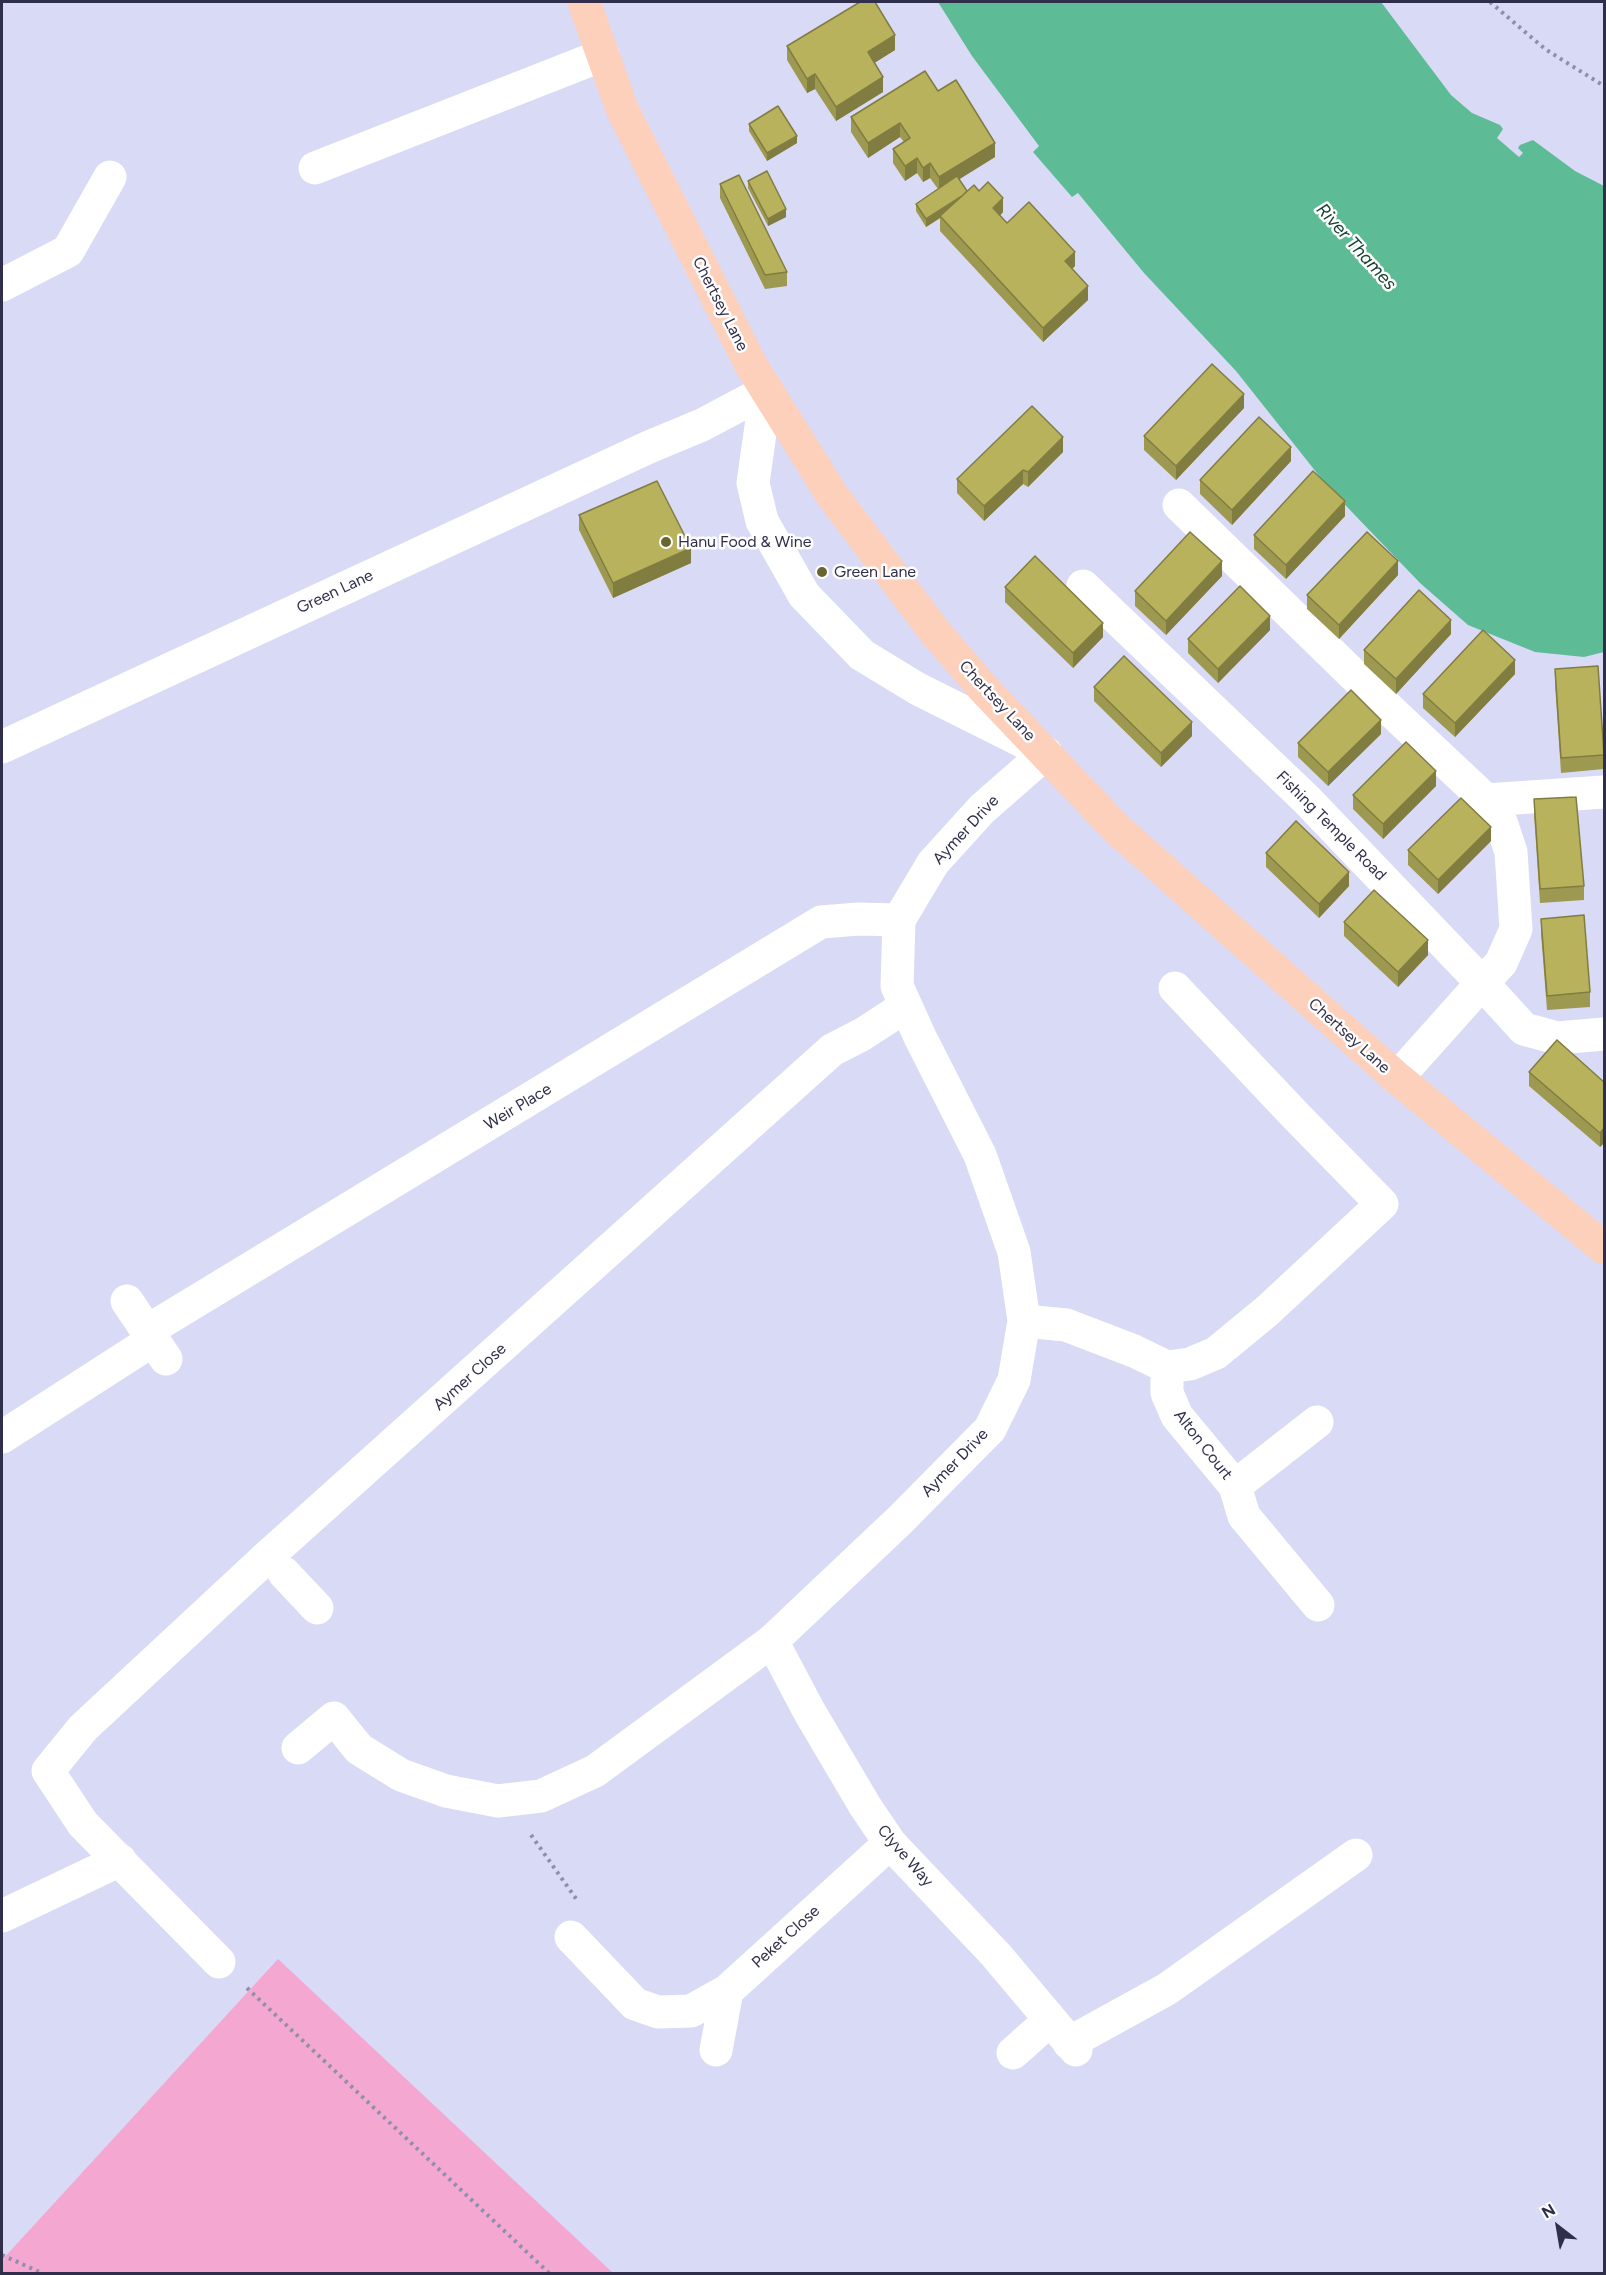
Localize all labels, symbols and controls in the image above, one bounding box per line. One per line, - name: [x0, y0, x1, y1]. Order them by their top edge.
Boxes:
- water label: River Thames: [1311, 199, 1401, 295]
- street label: Chertsey Lane: [688, 254, 752, 354]
- place label: Hanu Food & Wine: [678, 532, 811, 552]
- marker: Hanu Food & Wine: [659, 535, 673, 549]
- place label: Green Lane: [834, 562, 916, 582]
- marker: Green Lane: [815, 565, 829, 579]
- street label: Green Lane: [294, 566, 376, 618]
- street label: Chertsey Lane: [955, 657, 1039, 745]
- street label: Fishing Temple Road: [1272, 767, 1390, 885]
- street label: Aymer Drive: [929, 791, 1003, 869]
- street label: Chertsey Lane: [1304, 994, 1394, 1078]
- street label: Weir Place: [481, 1079, 555, 1135]
- street label: Aymer Close: [430, 1339, 510, 1415]
- street label: Alton Court: [1170, 1406, 1236, 1484]
- street label: Aymer Drive: [918, 1425, 992, 1501]
- street label: Clyve Way: [873, 1821, 937, 1891]
- street label: Peket Close: [748, 1902, 824, 1972]
- north arrow: [1528, 2197, 1588, 2257]
- text: N: [1538, 2200, 1559, 2222]

